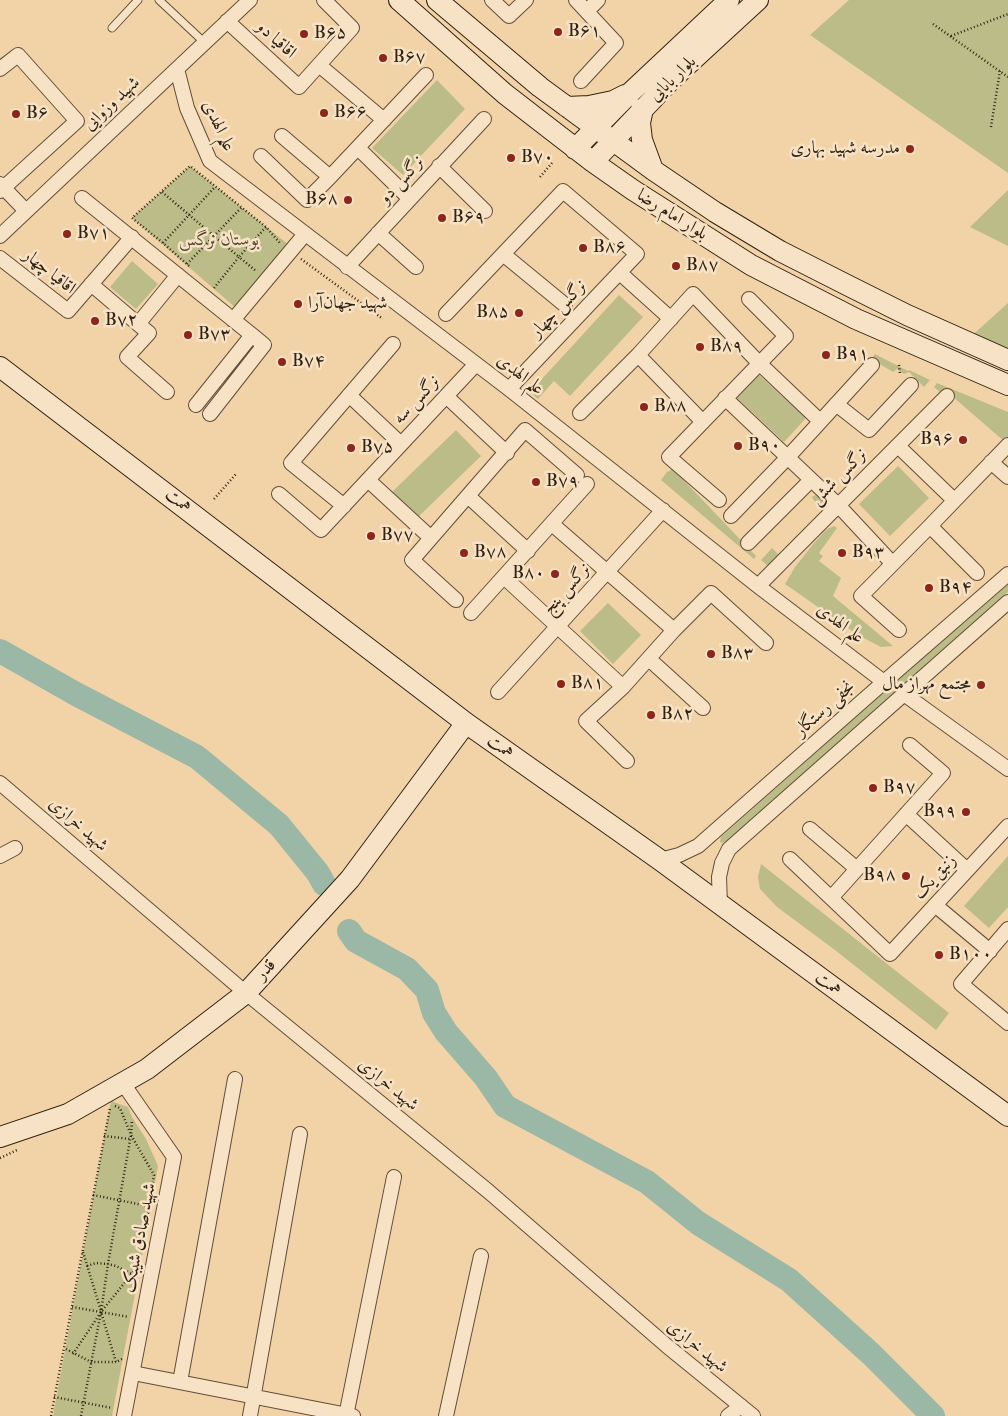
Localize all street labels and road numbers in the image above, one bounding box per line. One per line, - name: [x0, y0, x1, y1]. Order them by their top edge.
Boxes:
- street label: اقاقیا دو: [252, 16, 300, 64]
- street label: بلوار بابایی: [645, 51, 701, 107]
- street label: شهید وزوایی: [79, 72, 145, 136]
- street label: علم الهدی: [197, 97, 239, 155]
- street label: نرگس دو: [375, 151, 429, 209]
- street label: بلوار امام رضا: [633, 185, 711, 245]
- street label: اقاقیا چهار: [18, 245, 80, 299]
- street label: نرگس چهار: [526, 275, 592, 343]
- street label: علم الهدی: [492, 350, 548, 400]
- street label: نرگس سه: [389, 371, 445, 429]
- street label: نرگس شش: [806, 444, 872, 510]
- street label: همت: [160, 484, 196, 518]
- street label: نرگس پنج: [538, 559, 596, 619]
- street label: علم الهدی: [812, 599, 868, 649]
- street label: نجفی رستگار: [790, 676, 860, 742]
- street label: همت: [482, 730, 518, 764]
- street label: شهید خرازی: [44, 793, 112, 857]
- street label: زنبق یک: [909, 850, 961, 904]
- street label: قدر: [251, 955, 281, 985]
- street label: همت: [810, 967, 846, 1001]
- street label: شهید خرازی: [353, 1054, 423, 1116]
- street label: شهید صادق شیبک: [119, 1181, 161, 1295]
- street label: شهید خرازی: [662, 1316, 732, 1378]

